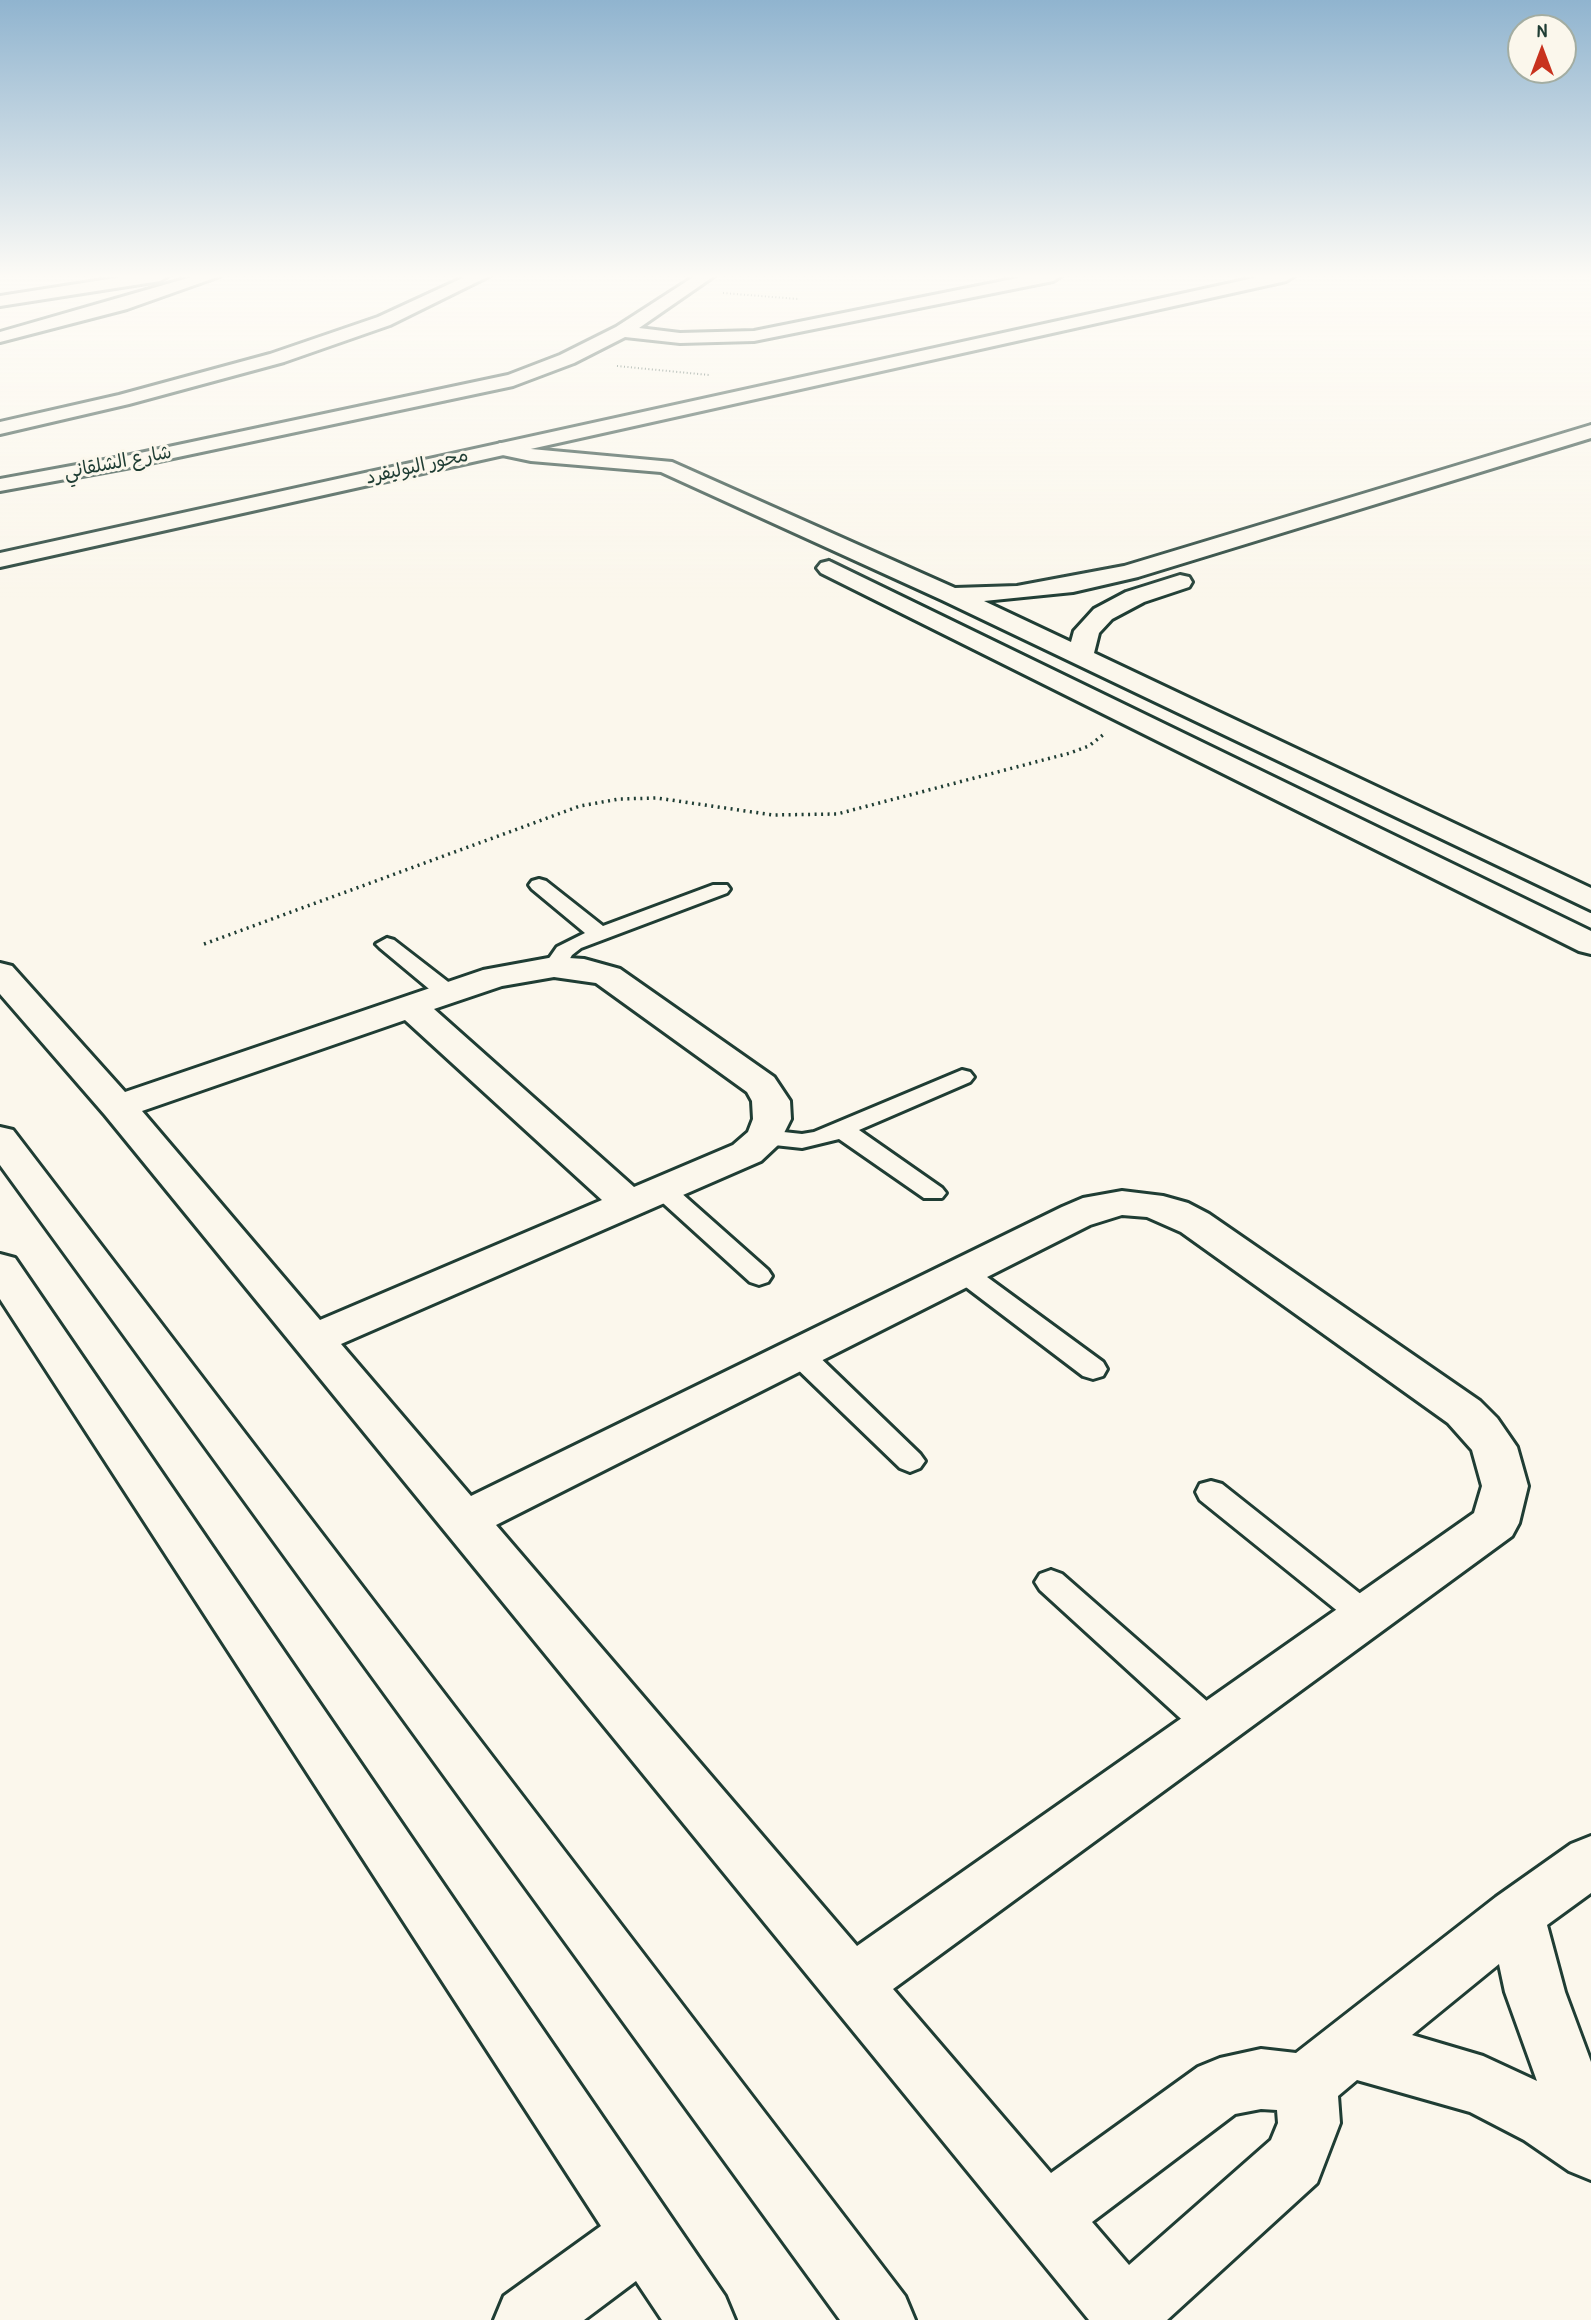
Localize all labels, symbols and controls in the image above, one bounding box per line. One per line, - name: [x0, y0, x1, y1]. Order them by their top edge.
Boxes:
- north arrow: [1507, 14, 1577, 84]
- text: N: [1537, 17, 1547, 43]
- street label: شارع الشلقاني: [62, 441, 174, 485]
- street label: محور البوليفرد: [364, 444, 470, 490]

